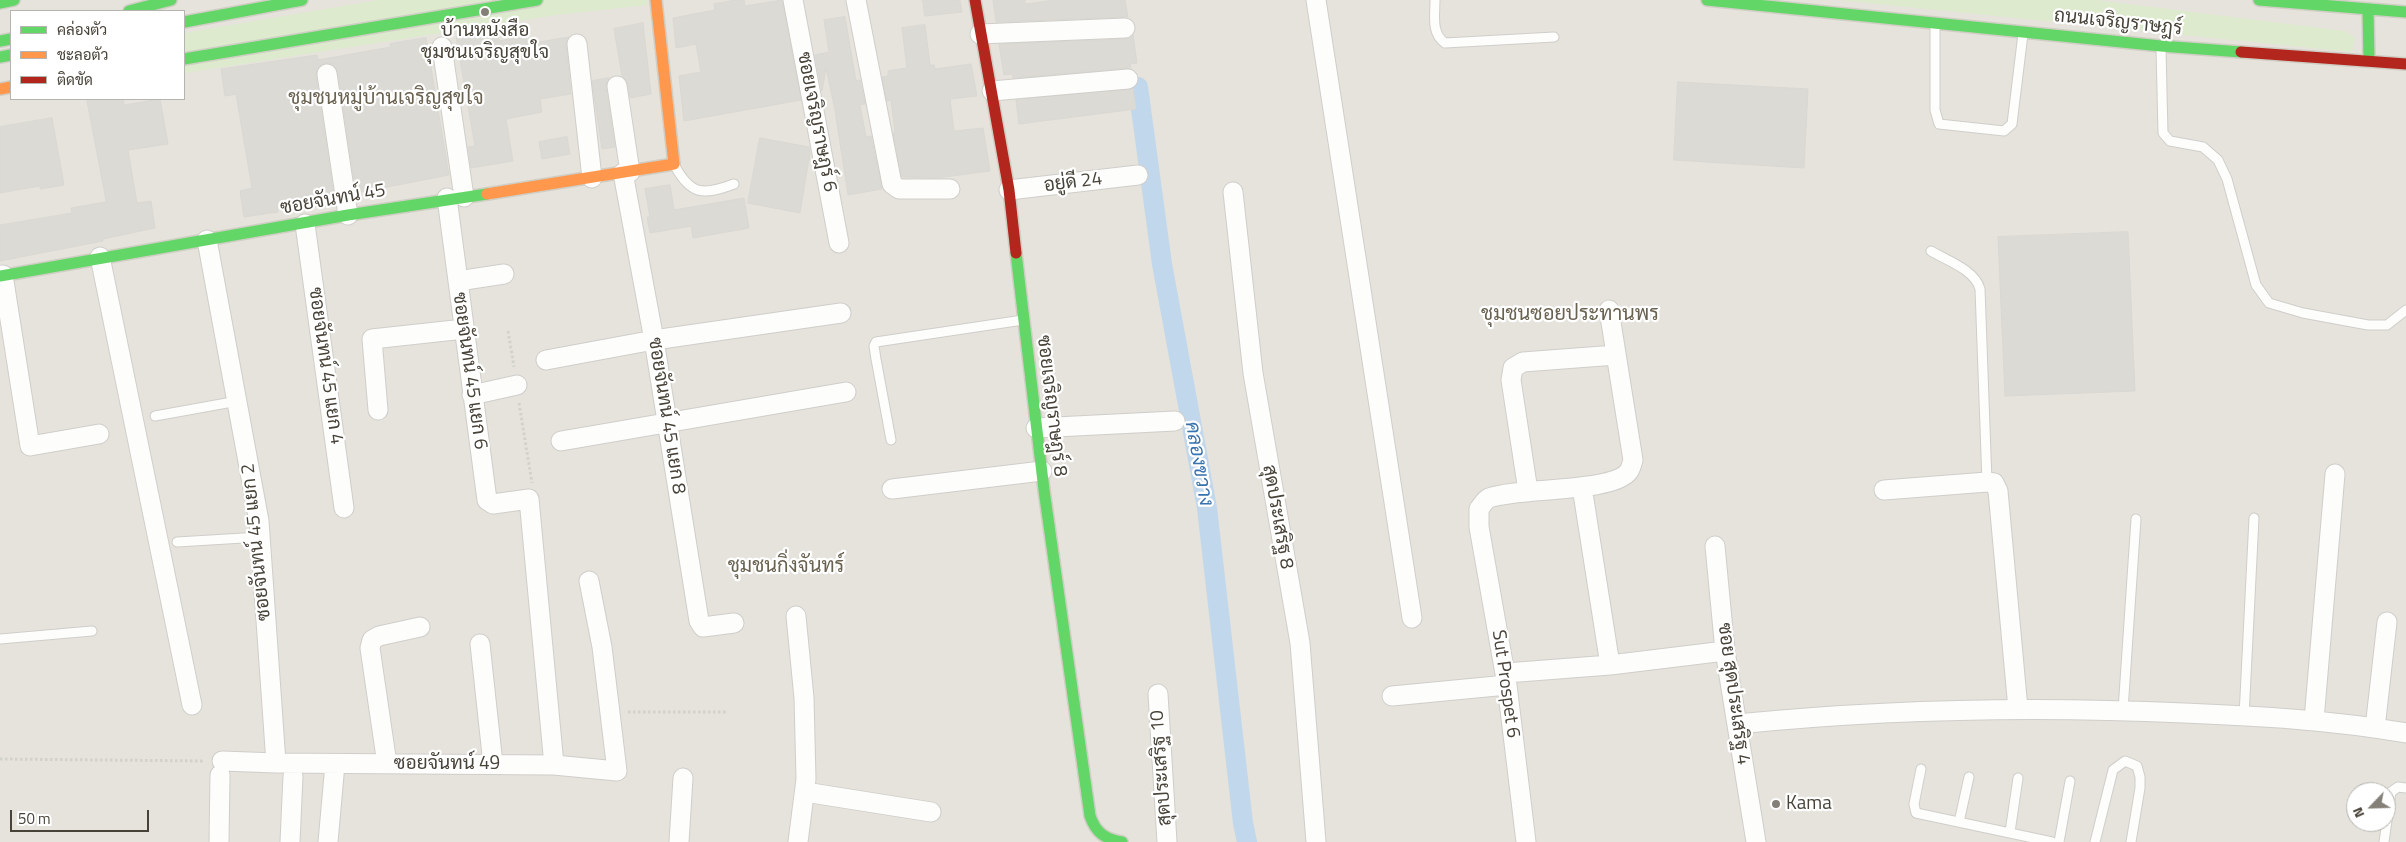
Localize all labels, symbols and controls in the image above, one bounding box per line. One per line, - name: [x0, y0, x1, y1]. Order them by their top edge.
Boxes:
- street label: ถนนเจริญราษฎร์: [2053, 5, 2183, 41]
- marker: บ้านหนังสือ ชุมชนเจริญสุขใจ: [479, 6, 491, 18]
- legend: [10, 10, 185, 100]
- text: คล่องตัว: [57, 18, 107, 41]
- place label: บ้านหนังสือ ชุมชนเจริญสุขใจ: [421, 20, 549, 64]
- text: ชะลอตัว: [57, 43, 108, 66]
- street label: ซอยเจริญราษฎร์ 6: [791, 50, 841, 194]
- text: ติดขัด: [57, 68, 93, 91]
- district label: ชุมชนหมู่บ้านเจริญสุขใจ: [288, 87, 484, 111]
- street label: อยู่ดี 24: [1042, 168, 1104, 198]
- street label: ซอยจันทน์ 45: [279, 180, 387, 220]
- street label: ซอยจันทน์ 45 แยก 4: [303, 286, 347, 446]
- street label: ซอยจันทน์ 45 แยก 6: [447, 291, 491, 451]
- district label: ชุมชนซอยประทานพร: [1481, 303, 1659, 327]
- street label: ซอยเจริญราษฎร์ 8: [1031, 334, 1071, 478]
- street label: ซอยจันทน์ 45 แยก 8: [642, 336, 690, 496]
- water label: คลองขวาง: [1179, 420, 1217, 508]
- street label: ซอยจันทน์ 45 แยก 2: [237, 462, 277, 622]
- street label: สุดประเสริฐ 8: [1257, 463, 1297, 571]
- district label: ชุมชนกิ่งจันทร์: [728, 555, 844, 579]
- street label: ซอย สุดประเสริฐ 4: [1712, 622, 1754, 766]
- street label: Sut Prospet 6: [1486, 629, 1524, 739]
- street label: สุดประเสริฐ 10: [1147, 709, 1177, 827]
- street label: ซอยจันทน์ 49: [394, 753, 500, 775]
- north arrow: [2346, 782, 2396, 832]
- place label: Kama: [1786, 793, 1832, 815]
- marker: Kama: [1770, 798, 1782, 810]
- scale bar: [12, 800, 151, 832]
- text: N: [2346, 804, 2369, 822]
- text: 50 m: [18, 807, 51, 830]

